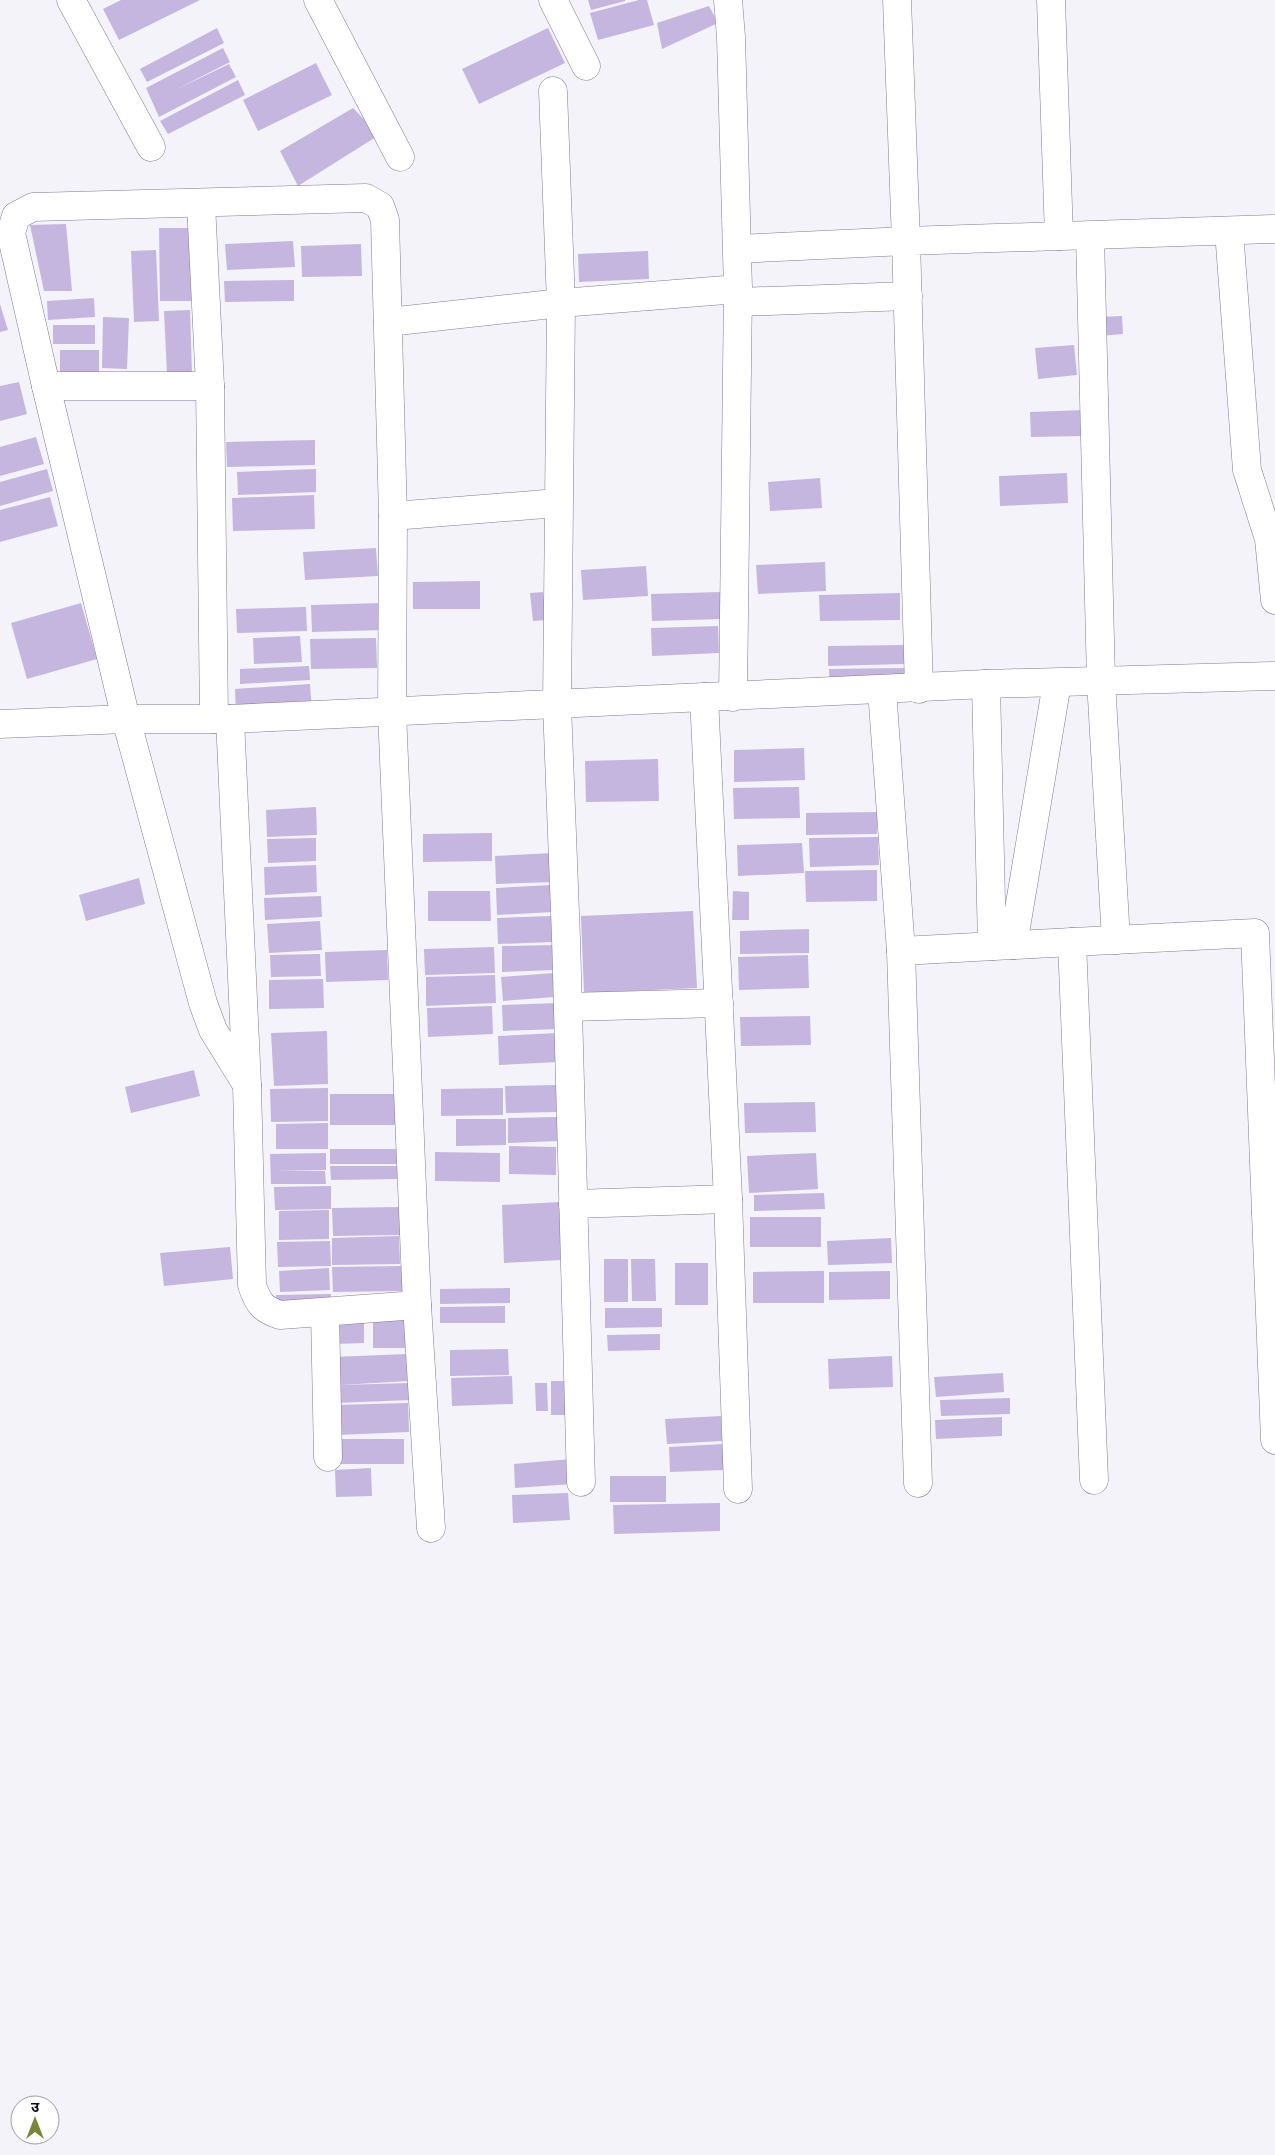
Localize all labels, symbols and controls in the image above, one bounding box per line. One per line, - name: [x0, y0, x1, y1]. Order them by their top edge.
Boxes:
- north arrow: [10, 2095, 60, 2145]
- text: उ: [31, 2098, 40, 2116]

